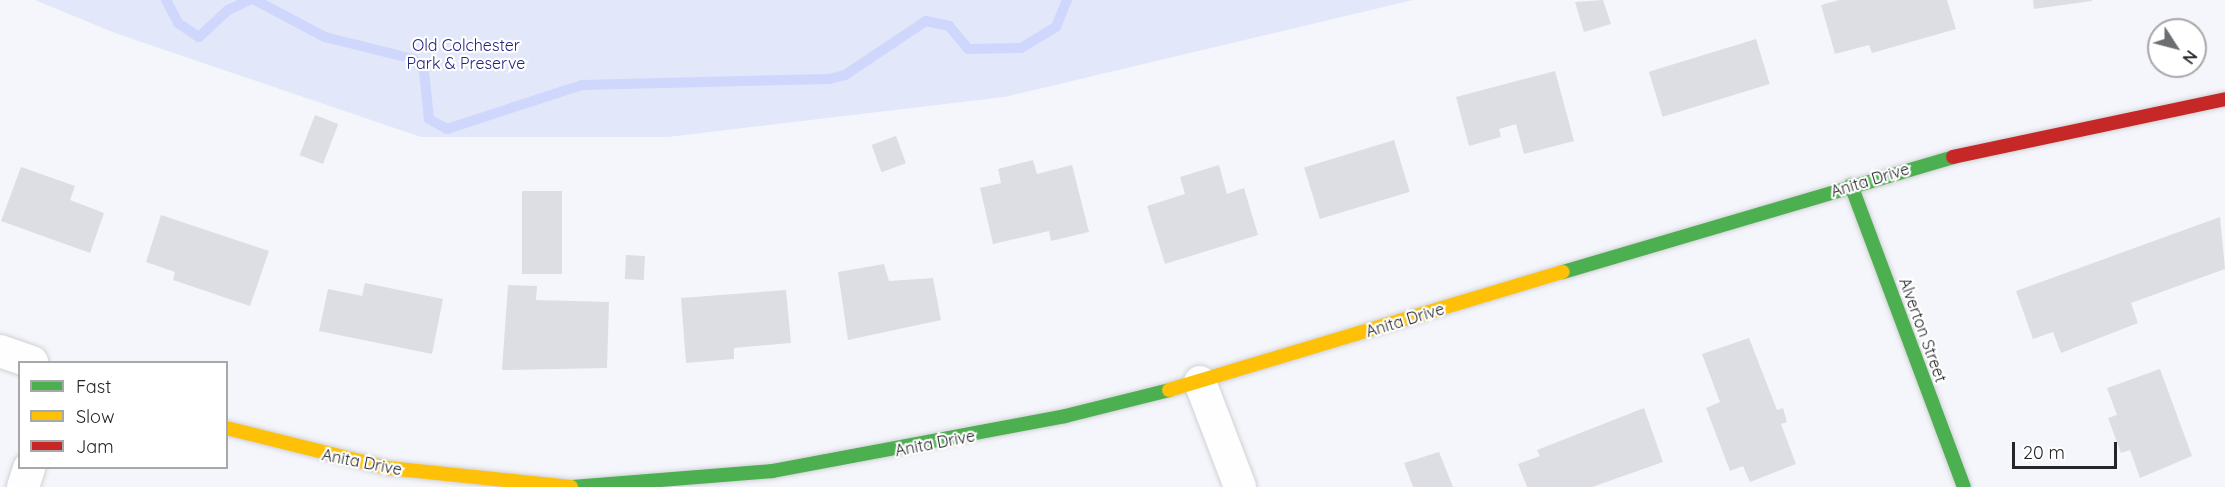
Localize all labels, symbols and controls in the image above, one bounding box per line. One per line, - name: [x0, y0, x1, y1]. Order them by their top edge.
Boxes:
- north arrow: [2147, 18, 2207, 78]
- park label: Old Colchester Park & Preserve: [407, 35, 525, 73]
- text: N: [2178, 47, 2201, 68]
- street label: Anita Drive: [1828, 159, 1912, 201]
- street label: Alverton Street: [1895, 275, 1951, 385]
- street label: Anita Drive: [1363, 299, 1447, 341]
- legend: [18, 361, 228, 469]
- text: Fast: [76, 375, 111, 398]
- text: Slow: [76, 405, 114, 428]
- street label: Anita Drive: [893, 426, 977, 460]
- scale bar: [2015, 430, 2120, 468]
- text: Jam: [76, 435, 114, 458]
- text: 20 m: [2023, 441, 2065, 464]
- street label: Anita Drive: [320, 445, 404, 479]

